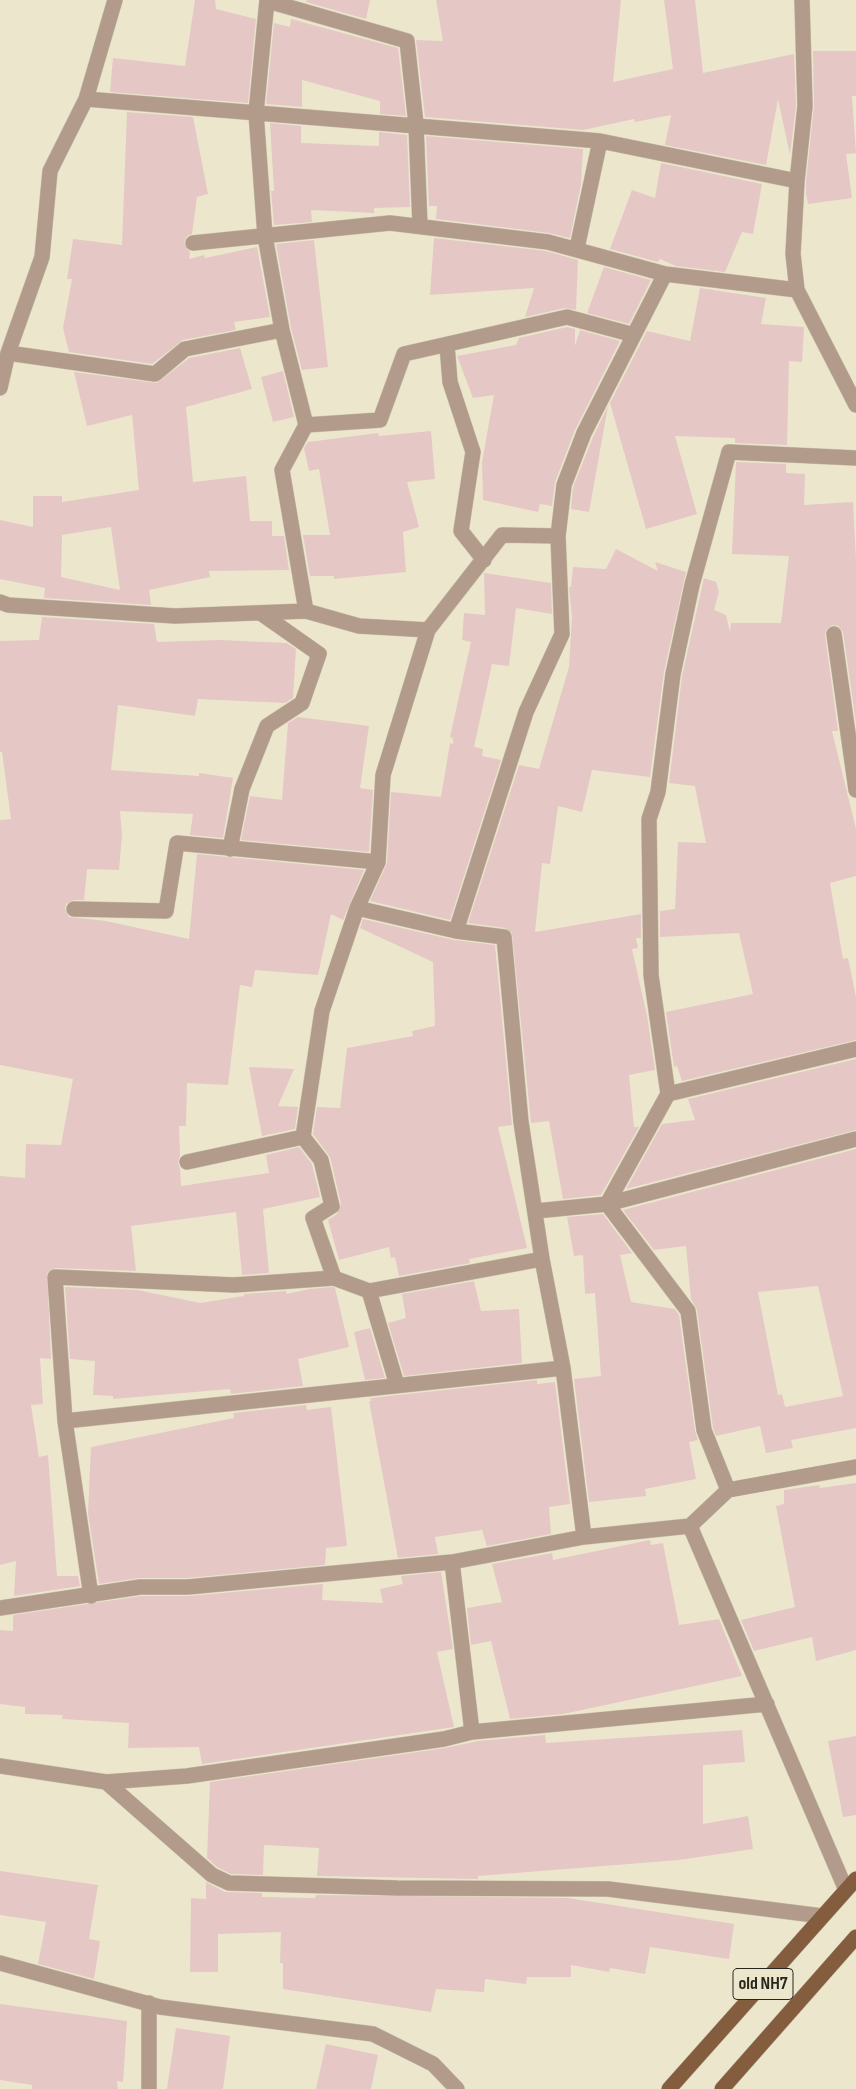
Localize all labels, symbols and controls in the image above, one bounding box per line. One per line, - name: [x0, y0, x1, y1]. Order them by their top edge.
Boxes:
- road number: old NH7: [733, 1968, 793, 2000]

